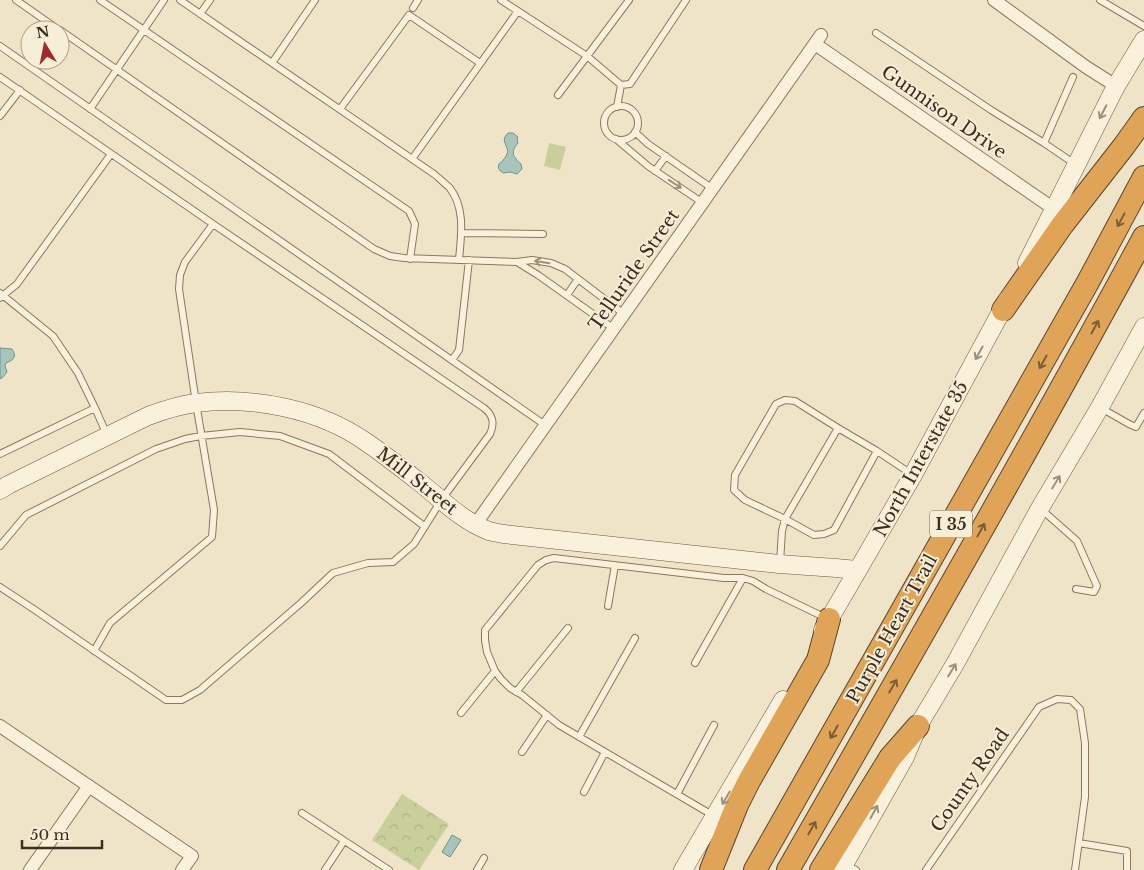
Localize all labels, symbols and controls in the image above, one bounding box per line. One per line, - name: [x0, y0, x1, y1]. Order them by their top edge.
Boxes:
- north arrow: [20, 20, 70, 70]
- text: N: [35, 22, 51, 42]
- street label: Gunnison Drive: [877, 61, 1011, 163]
- one-way arrow: [1098, 105, 1108, 120]
- one-way arrow: [668, 179, 682, 190]
- street label: Telluride Street: [584, 205, 684, 335]
- one-way arrow: [1116, 212, 1126, 227]
- one-way arrow: [534, 256, 550, 266]
- one-way arrow: [1091, 320, 1100, 335]
- one-way arrow: [974, 345, 984, 360]
- one-way arrow: [1038, 354, 1047, 369]
- street label: North Interstate 35: [869, 377, 973, 541]
- street label: Mill Street: [372, 443, 462, 520]
- one-way arrow: [1051, 475, 1061, 489]
- road number: I 35: [930, 510, 972, 538]
- one-way arrow: [976, 522, 986, 537]
- street label: Purple Heart Trail: [842, 551, 942, 707]
- one-way arrow: [947, 663, 957, 677]
- one-way arrow: [888, 680, 898, 694]
- street label: County Road: [926, 724, 1014, 836]
- one-way arrow: [829, 725, 839, 740]
- one-way arrow: [720, 790, 730, 804]
- one-way arrow: [869, 806, 879, 820]
- scale bar: [22, 818, 102, 850]
- one-way arrow: [808, 821, 818, 835]
- text: 50 m: [30, 825, 70, 844]

